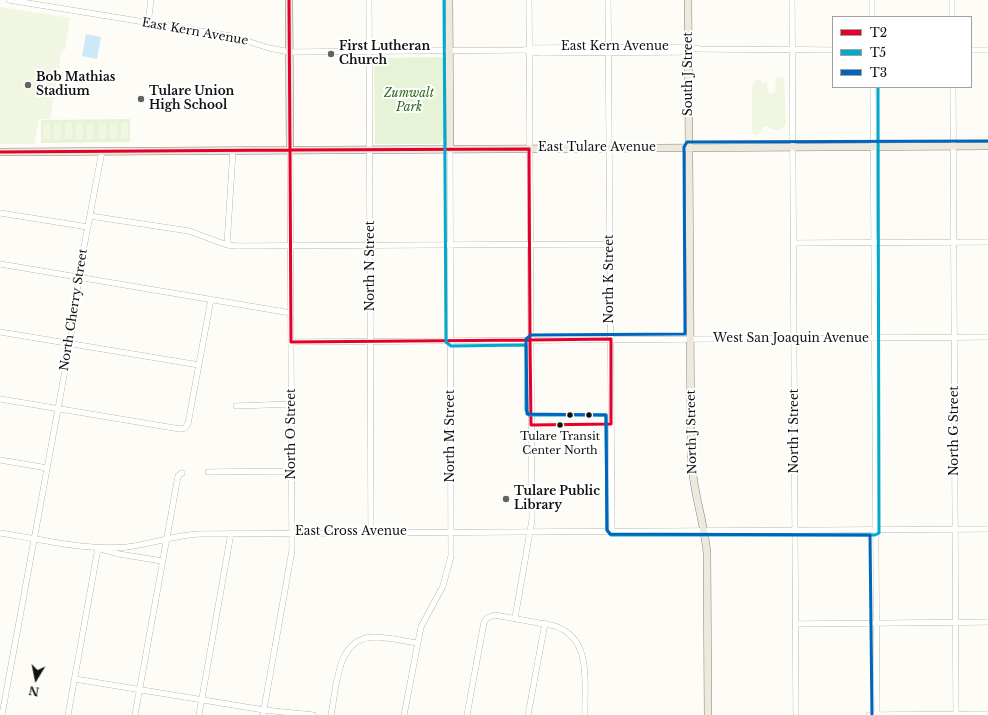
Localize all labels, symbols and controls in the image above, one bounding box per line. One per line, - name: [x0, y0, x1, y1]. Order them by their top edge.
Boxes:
- street label: East Kern Avenue: [141, 16, 249, 48]
- legend: [832, 16, 972, 88]
- text: T2: [870, 25, 887, 40]
- street label: South J Street: [682, 32, 696, 116]
- place label: First Lutheran Church: [339, 40, 430, 68]
- street label: East Kern Avenue: [561, 40, 669, 54]
- text: T5: [870, 45, 886, 60]
- marker: First Lutheran Church: [326, 49, 336, 59]
- text: T3: [870, 65, 887, 80]
- place label: Bob Mathias Stadium: [36, 71, 115, 99]
- marker: Bob Mathias Stadium: [23, 80, 33, 90]
- place label: Tulare Union High School: [149, 85, 234, 113]
- park label: Zumwalt Park: [384, 87, 434, 115]
- marker: Tulare Union High School: [136, 94, 146, 104]
- street label: East Tulare Avenue: [538, 141, 656, 155]
- street label: North N Street: [364, 221, 378, 311]
- street label: North K Street: [603, 234, 617, 324]
- street label: North Cherry Street: [57, 248, 91, 372]
- street label: West San Joaquin Avenue: [713, 332, 869, 346]
- street label: North G Street: [948, 386, 962, 476]
- street label: North O Street: [285, 388, 299, 480]
- street label: North I Street: [788, 389, 802, 473]
- street label: North M Street: [444, 390, 458, 482]
- street label: North J Street: [684, 390, 700, 474]
- unlabelled marker: [565, 410, 575, 420]
- unlabelled marker: [584, 410, 594, 420]
- marker: Tulare Transit Center North: [555, 420, 565, 430]
- place label: Tulare Transit Center North: [520, 430, 600, 456]
- place label: Tulare Public Library: [514, 485, 600, 513]
- marker: Tulare Public Library: [501, 494, 511, 504]
- street label: East Cross Avenue: [295, 525, 407, 539]
- north arrow: [16, 659, 56, 699]
- text: N: [28, 683, 40, 699]

